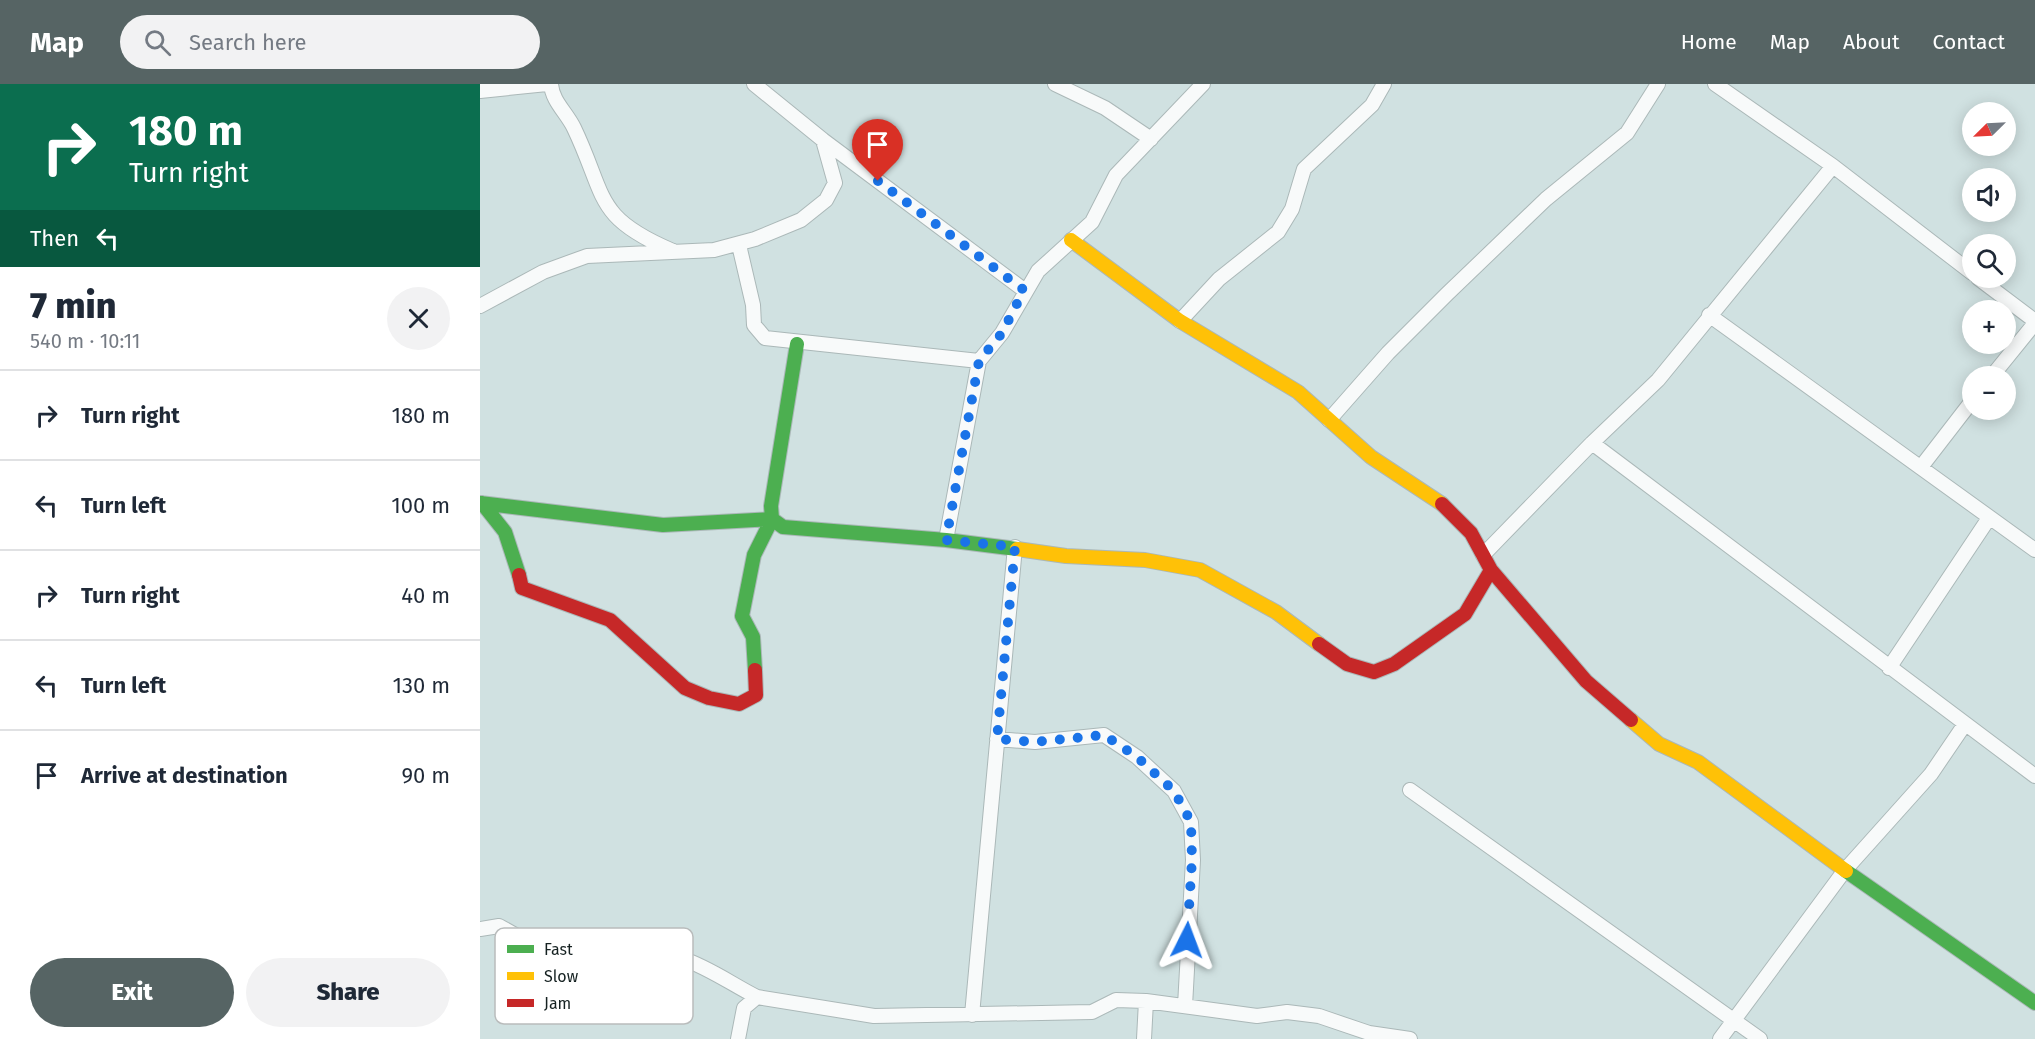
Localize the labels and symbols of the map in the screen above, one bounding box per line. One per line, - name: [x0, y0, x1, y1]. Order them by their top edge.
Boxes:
- north arrow: [1962, 102, 2016, 156]
- pin: [852, 119, 903, 181]
- position arrow: [1155, 908, 1219, 972]
- legend: [495, 928, 693, 1024]
- text: Fast: [544, 940, 573, 959]
- text: Slow: [544, 967, 579, 986]
- text: Jam: [544, 994, 571, 1013]

